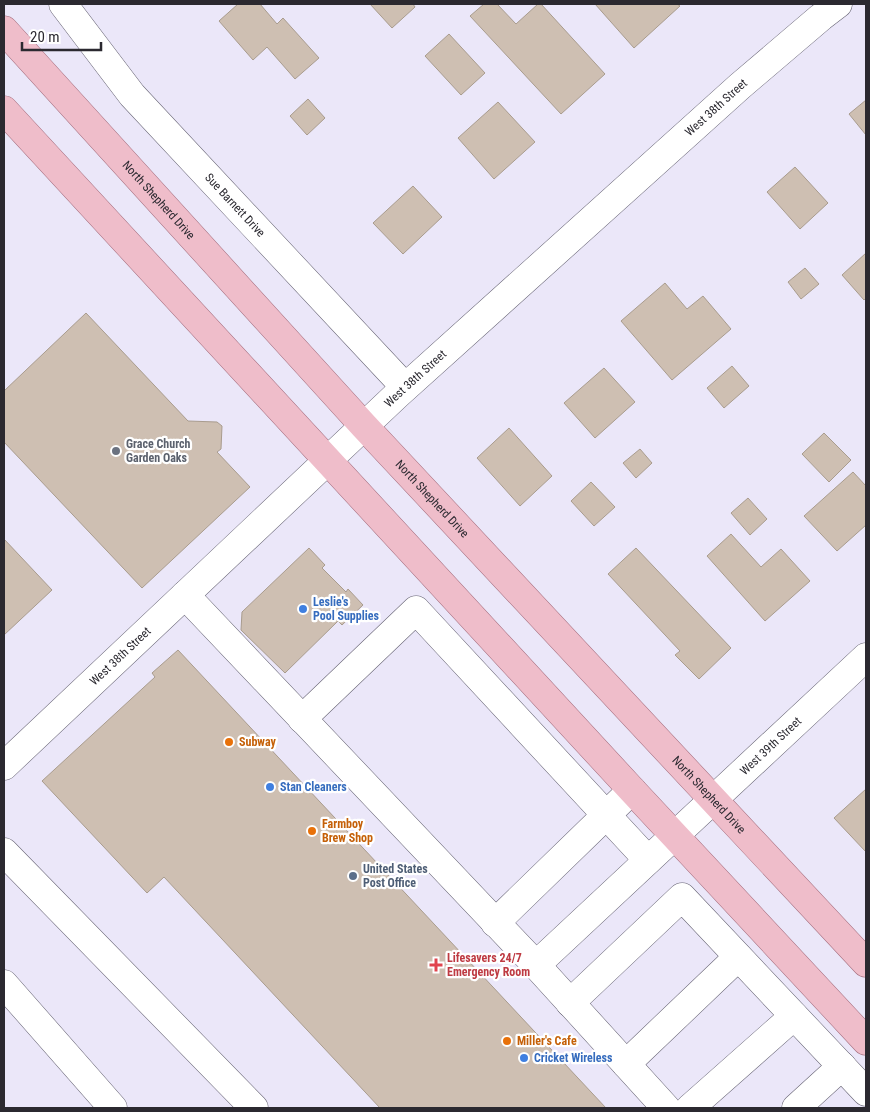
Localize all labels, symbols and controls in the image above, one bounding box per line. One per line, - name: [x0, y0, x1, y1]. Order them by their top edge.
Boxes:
- scale bar: [22, 20, 101, 52]
- text: 20 m: [30, 28, 60, 46]
- street label: West 38th Street: [682, 76, 750, 139]
- street label: North Shepherd Drive: [120, 158, 198, 242]
- street label: Sue Barnett Drive: [202, 171, 268, 240]
- street label: West 38th Street: [381, 347, 449, 410]
- place label: Grace Church Garden Oaks: [126, 437, 191, 465]
- marker: Grace Church Garden Oaks: [110, 445, 122, 457]
- street label: North Shepherd Drive: [393, 457, 472, 541]
- place label: Leslie's Pool Supplies: [313, 595, 380, 623]
- marker: Leslie's Pool Supplies: [297, 603, 309, 615]
- street label: West 38th Street: [87, 624, 154, 688]
- street label: West 39th Street: [737, 714, 804, 778]
- place label: Subway: [239, 735, 276, 749]
- marker: Subway: [223, 736, 235, 748]
- street label: North Shepherd Drive: [669, 753, 749, 837]
- place label: Stan Cleaners: [280, 780, 347, 794]
- marker: Stan Cleaners: [264, 781, 276, 793]
- place label: Farmboy Brew Shop: [322, 817, 373, 845]
- marker: Farmboy Brew Shop: [306, 825, 318, 837]
- place label: United States Post Office: [363, 862, 428, 890]
- marker: United States Post Office: [347, 870, 359, 882]
- place label: Lifesavers 24/7 Emergency Room: [447, 951, 530, 979]
- marker: Lifesavers 24/7 Emergency Room: [429, 958, 443, 972]
- place label: Miller's Cafe: [517, 1034, 577, 1048]
- marker: Miller's Cafe: [501, 1035, 513, 1047]
- place label: Cricket Wireless: [534, 1051, 613, 1065]
- marker: Cricket Wireless: [518, 1052, 530, 1064]

